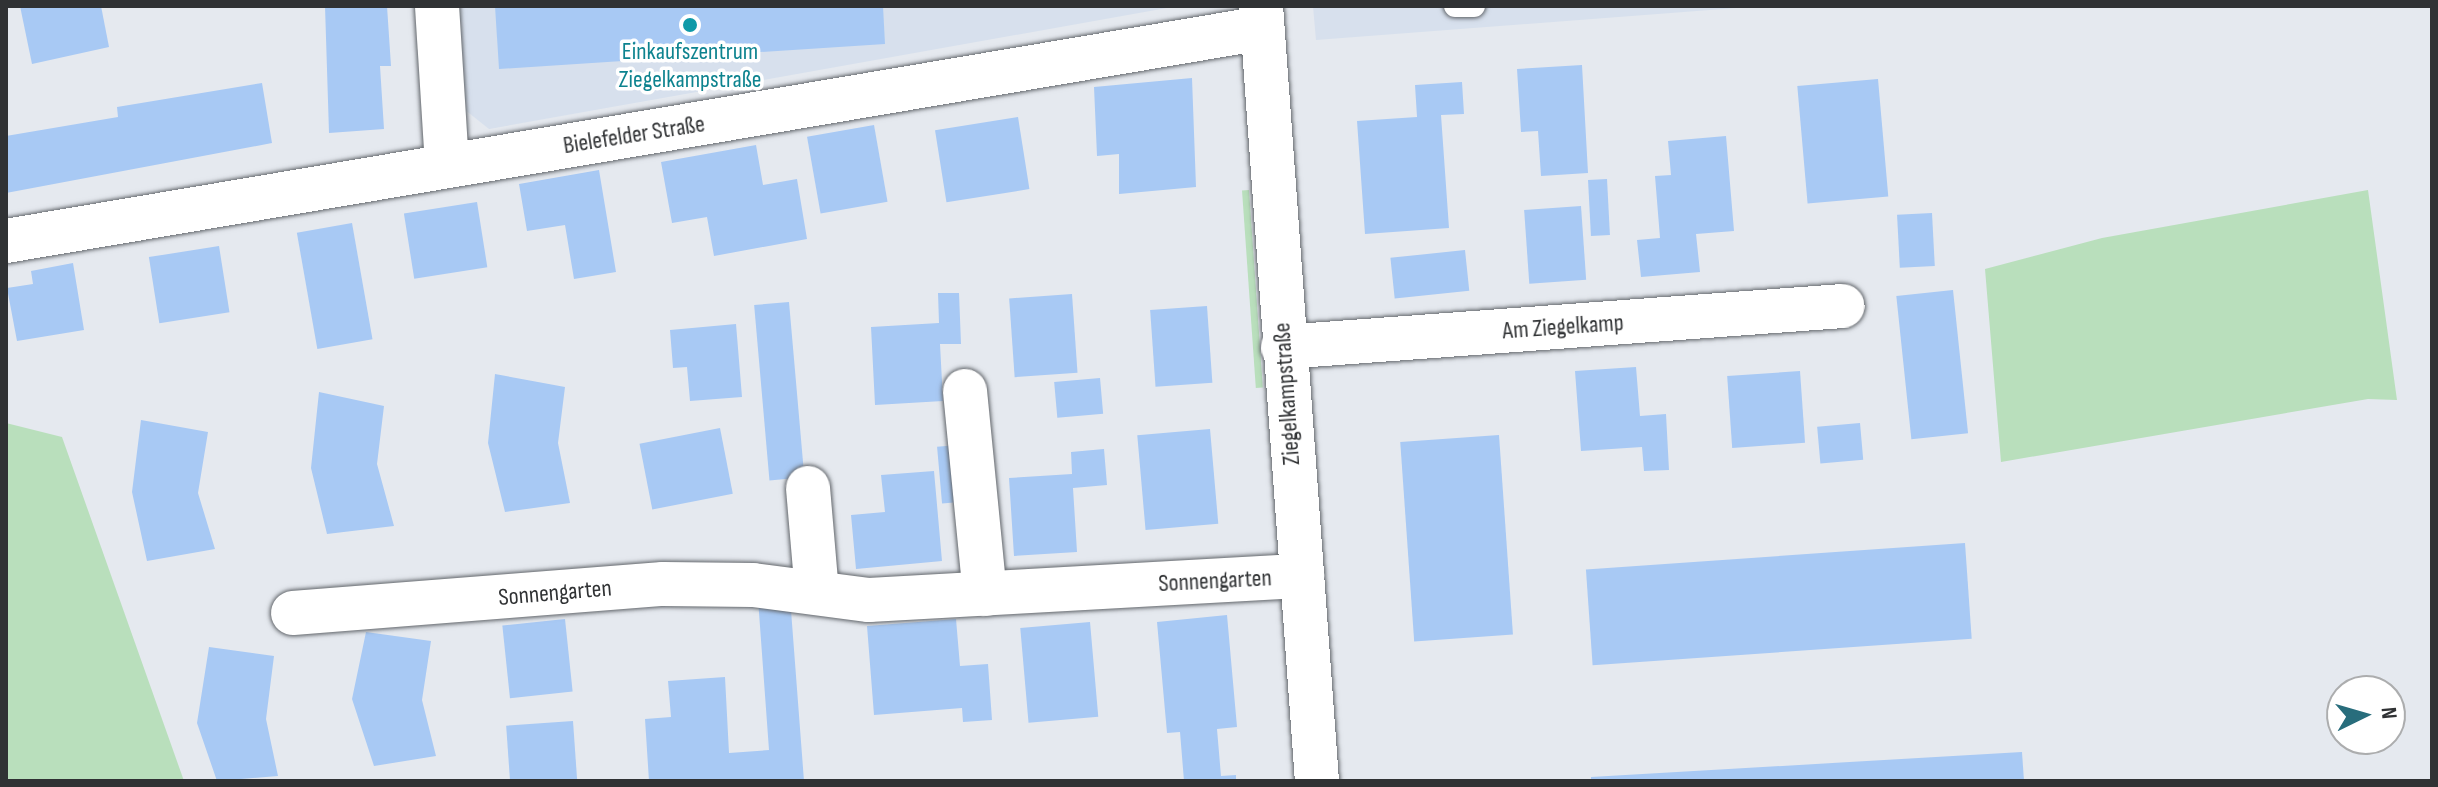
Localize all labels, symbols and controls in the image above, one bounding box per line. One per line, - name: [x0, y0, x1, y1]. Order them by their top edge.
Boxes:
- marker: Einkaufszentrum Ziegelkampstraße: [681, 16, 699, 34]
- place label: Einkaufszentrum Ziegelkampstraße: [619, 38, 761, 94]
- street label: Bielefelder Straße: [561, 110, 707, 160]
- street label: Am Ziegelkamp: [1501, 308, 1625, 346]
- street label: Ziegelkampstraße: [1268, 322, 1306, 466]
- street label: Sonnengarten: [1158, 564, 1272, 598]
- street label: Sonnengarten: [497, 574, 613, 612]
- north arrow: [2326, 675, 2406, 755]
- text: N: [2374, 706, 2402, 720]

